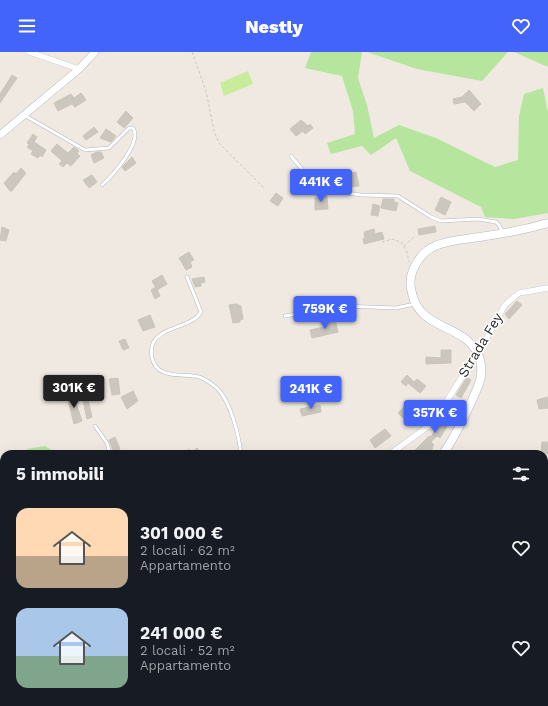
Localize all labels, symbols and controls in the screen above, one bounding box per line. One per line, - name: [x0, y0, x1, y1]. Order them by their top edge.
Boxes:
- icon: menu: [16, 15, 38, 37]
- icon: heart: [510, 15, 532, 37]
- text: Nestly: [245, 16, 303, 37]
- pin: 441K €: [288, 169, 354, 203]
- text: 441K €: [299, 174, 343, 189]
- pin: 759K €: [292, 296, 358, 330]
- text: 759K €: [302, 301, 348, 316]
- street label: Strada Fey: [455, 309, 506, 380]
- pin: 301K €: [41, 375, 107, 409]
- pin: 241K €: [278, 376, 344, 410]
- text: 301K €: [52, 380, 96, 395]
- text: 241K €: [289, 381, 333, 396]
- pin: 357K €: [402, 400, 468, 434]
- text: 357K €: [413, 405, 457, 420]
- icon: filters: [510, 463, 532, 485]
- text: 5 immobili: [16, 464, 104, 484]
- text: 301 000 €: [140, 523, 223, 543]
- icon: home: [48, 524, 96, 572]
- icon: heart: [510, 537, 532, 559]
- text: 2 locali · 62 m²: [140, 543, 235, 558]
- text: Appartamento: [140, 558, 231, 573]
- text: 241 000 €: [140, 623, 222, 643]
- icon: home: [48, 624, 96, 672]
- icon: heart: [510, 637, 532, 659]
- text: 2 locali · 52 m²: [140, 643, 234, 658]
- text: Appartamento: [140, 658, 231, 673]

